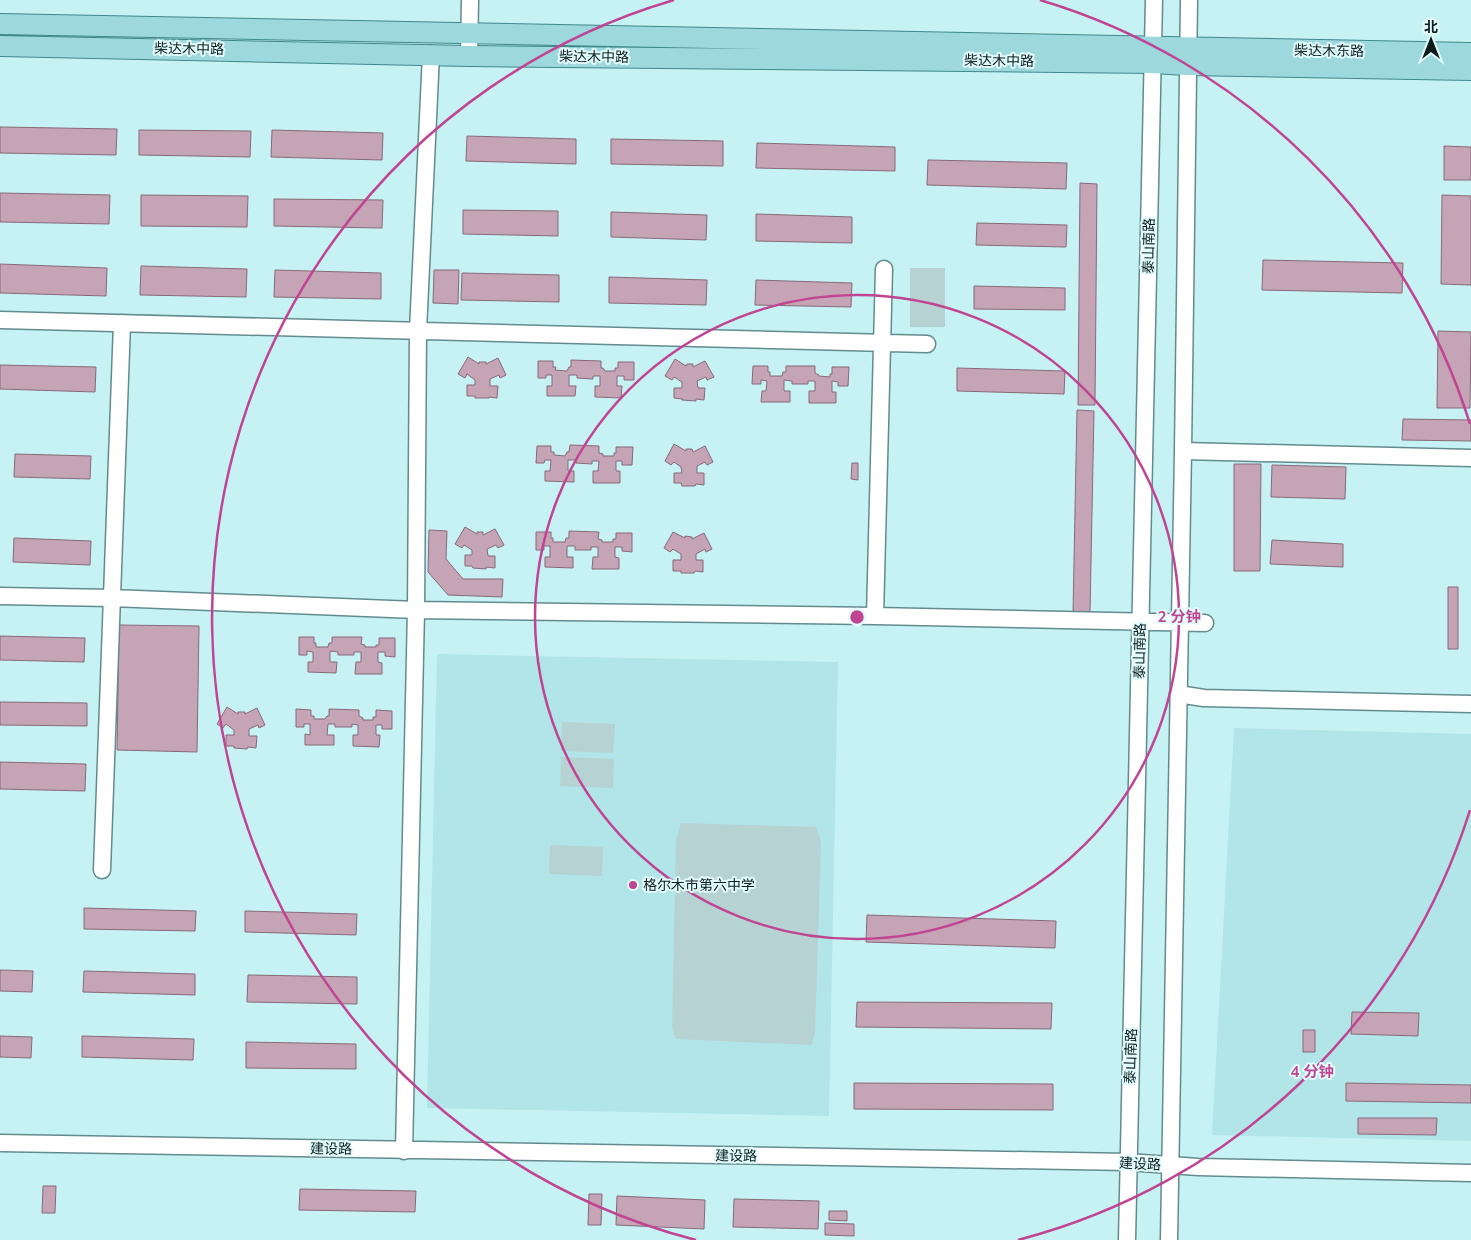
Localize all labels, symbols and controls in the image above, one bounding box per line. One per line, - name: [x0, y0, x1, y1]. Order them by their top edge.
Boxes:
- north arrow: [1406, 15, 1456, 65]
- text: 北: [1424, 18, 1438, 37]
- street label: 柴达木中路: [154, 39, 224, 59]
- street label: 柴达木东路: [1294, 41, 1364, 61]
- street label: 柴达木中路: [559, 47, 629, 67]
- street label: 柴达木中路: [964, 51, 1034, 71]
- street label: 泰山南路: [1139, 218, 1159, 274]
- text: 2 分钟: [1157, 607, 1201, 627]
- centre of rings: [848, 608, 866, 626]
- street label: 泰山南路: [1130, 623, 1150, 679]
- place label: 格尔木市第六中学: [643, 876, 755, 895]
- marker: 格尔木市第六中学: [627, 879, 639, 891]
- street label: 泰山南路: [1121, 1028, 1141, 1084]
- text: 4 分钟: [1290, 1062, 1334, 1082]
- street label: 建设路: [310, 1139, 352, 1159]
- street label: 建设路: [715, 1146, 757, 1166]
- street label: 建设路: [1119, 1153, 1161, 1175]

